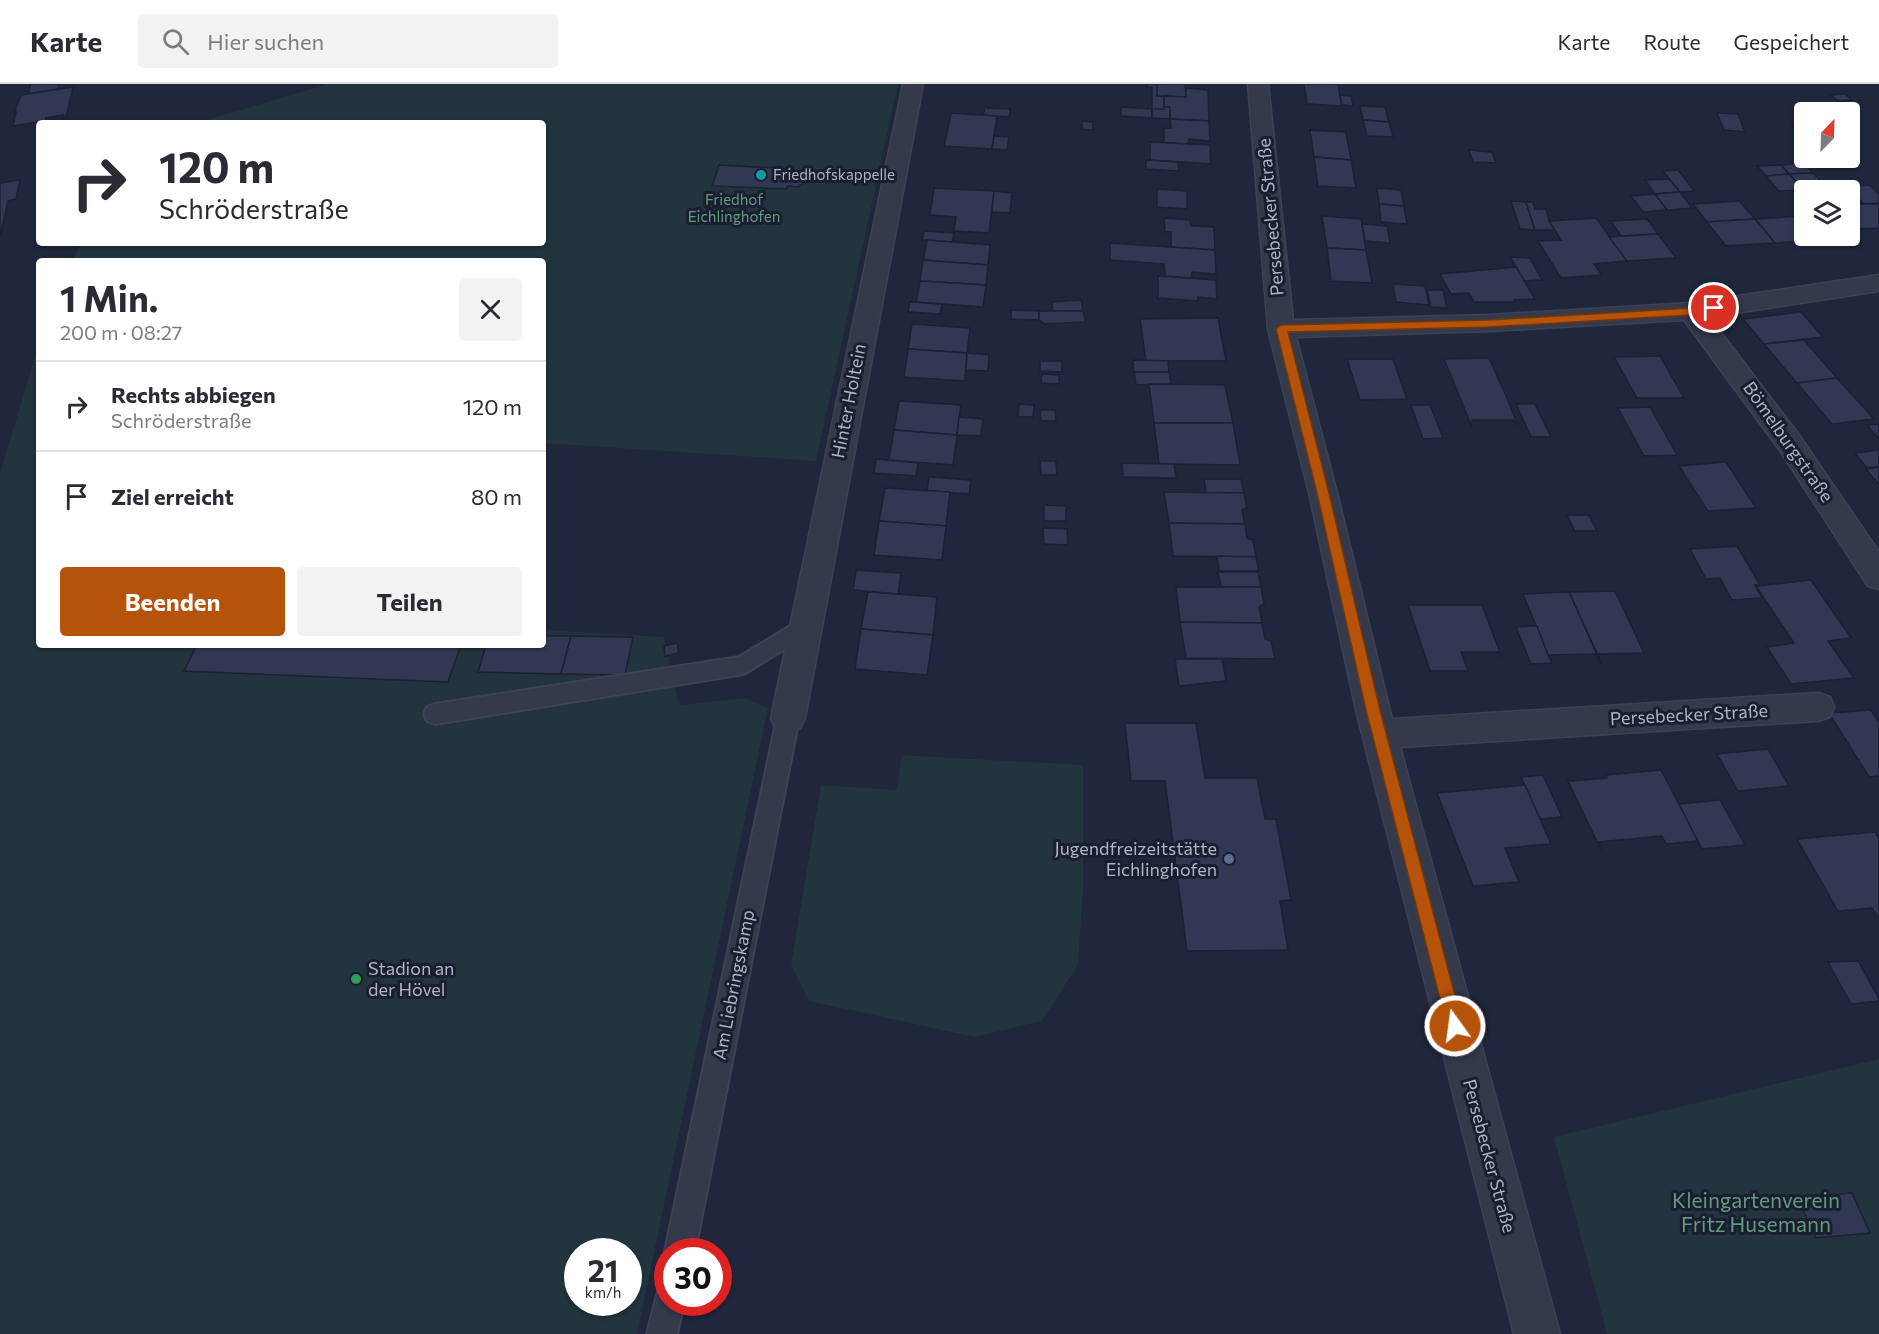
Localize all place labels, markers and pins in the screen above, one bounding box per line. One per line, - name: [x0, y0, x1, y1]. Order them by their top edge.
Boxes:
- place label: Friedhofskappelle: [773, 165, 895, 183]
- marker: Friedhofskappelle: [754, 168, 768, 182]
- pin: [1688, 282, 1739, 333]
- place label: Jugendfreizeitstätte Eichlinghofen: [1054, 837, 1217, 880]
- marker: Jugendfreizeitstätte Eichlinghofen: [1222, 852, 1236, 866]
- place label: Stadion an der Hövel: [368, 957, 454, 1000]
- marker: Stadion an der Hövel: [349, 972, 363, 986]

